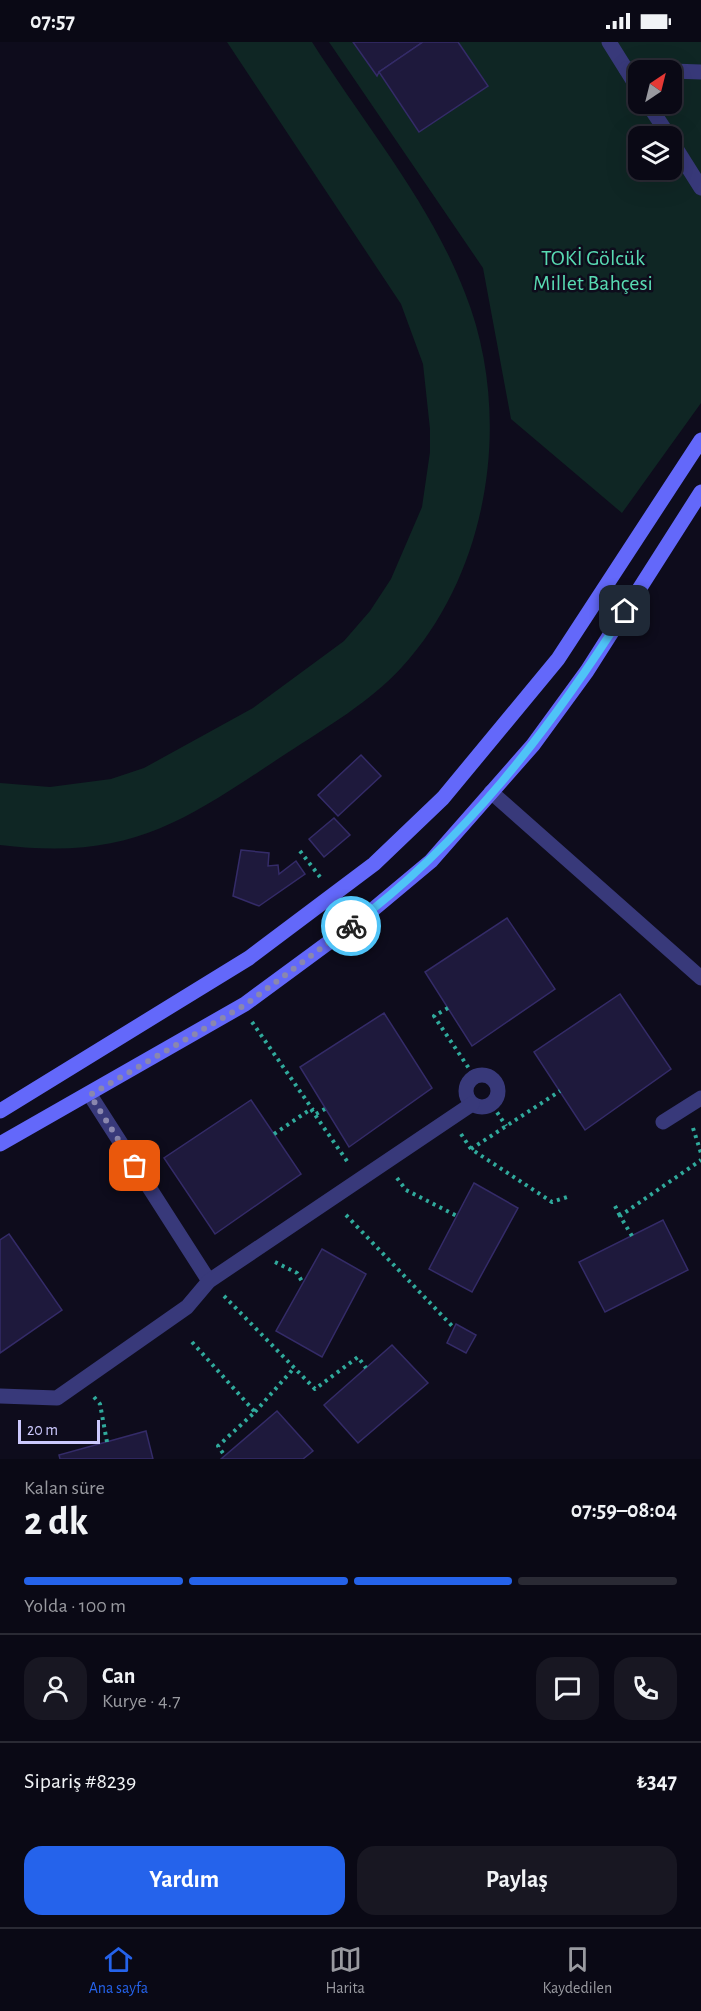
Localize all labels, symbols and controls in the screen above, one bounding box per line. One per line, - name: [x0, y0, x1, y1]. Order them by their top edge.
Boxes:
- text: 07:57: [30, 10, 75, 32]
- north arrow: [628, 60, 682, 114]
- map controls: [628, 60, 682, 180]
- button: layers: [628, 126, 682, 180]
- park label: TOKİ Gölcük Millet Bahçesi: [533, 247, 653, 294]
- pin: [599, 585, 650, 636]
- icon: home: [608, 594, 641, 627]
- courier: [321, 896, 381, 956]
- icon: bike: [335, 910, 368, 943]
- pin: [109, 1140, 160, 1191]
- icon: bag: [118, 1149, 151, 1182]
- scale bar: [18, 1417, 100, 1444]
- text: 20 m: [27, 1422, 58, 1438]
- text: Kalan süre: [24, 1478, 105, 1498]
- text: 07:59–08:04: [571, 1499, 677, 1521]
- text: 2 dk: [24, 1503, 88, 1542]
- text: Yolda · 100 m: [24, 1596, 126, 1616]
- button: person: [24, 1657, 87, 1720]
- button: chat: [536, 1657, 599, 1720]
- button: phone: [614, 1657, 677, 1720]
- text: Can: [102, 1665, 135, 1687]
- text: Kurye · 4.7: [102, 1691, 181, 1711]
- text: Sipariş #8239: [24, 1770, 136, 1792]
- text: ₺347: [637, 1770, 677, 1792]
- button: Yardım: [24, 1846, 345, 1915]
- button: Paylaş: [357, 1846, 677, 1915]
- tab: Ana sayfa: [89, 1943, 148, 1998]
- tab: Harita: [326, 1943, 365, 1998]
- tab: Kaydedilen: [542, 1943, 612, 1998]

